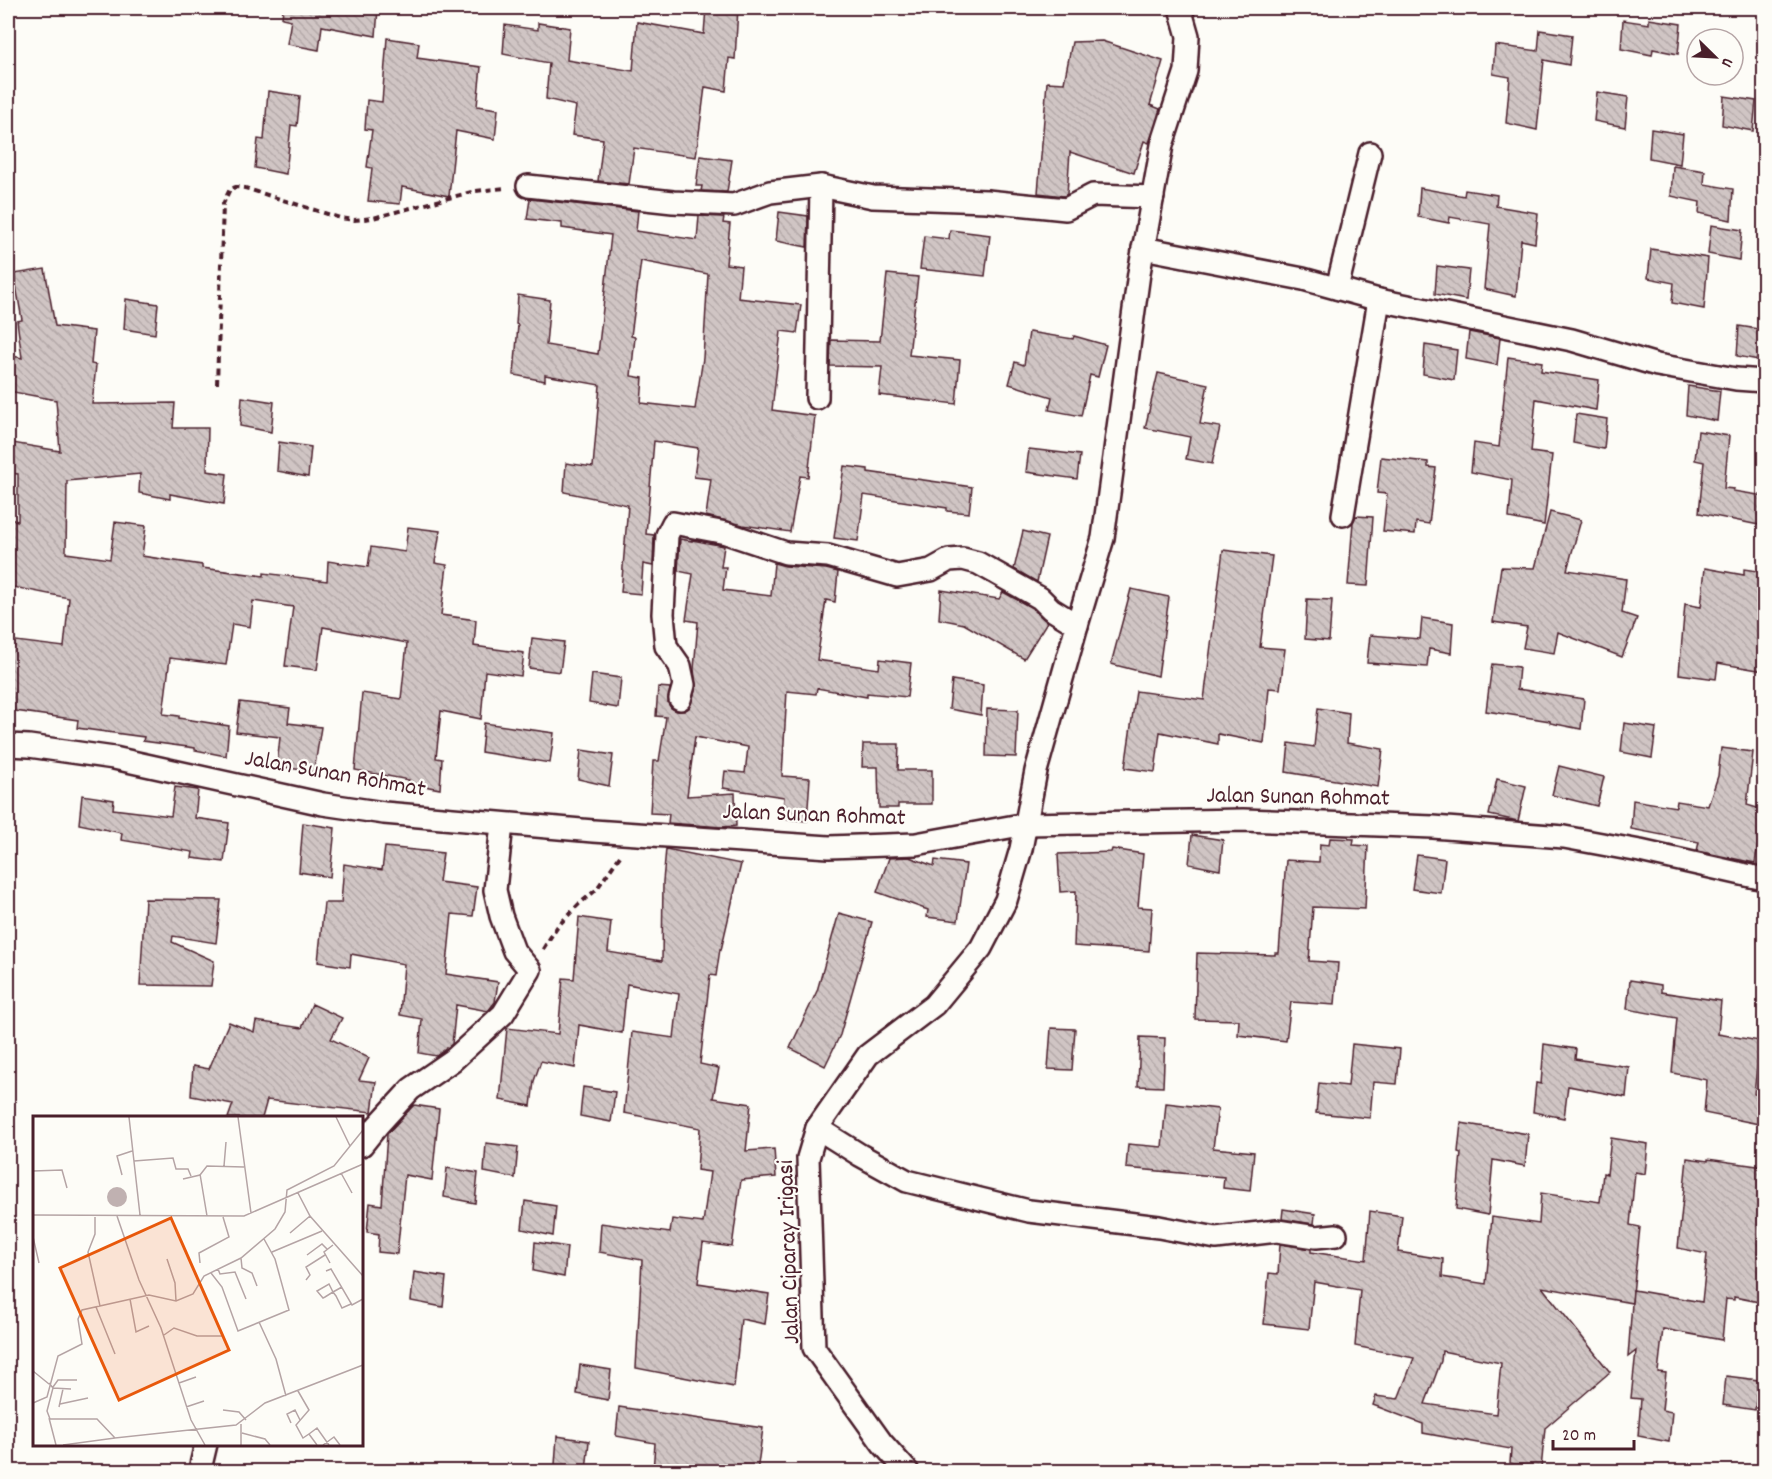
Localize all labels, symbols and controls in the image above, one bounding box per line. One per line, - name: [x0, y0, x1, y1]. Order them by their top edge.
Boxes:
- north arrow: [1685, 27, 1745, 87]
- text: U: [1714, 54, 1738, 71]
- street label: Jalan Sunan Rohmat: [242, 742, 428, 808]
- street label: Jalan Sunan Rohmat: [1206, 779, 1390, 817]
- street label: Jalan Sunan Rohmat: [722, 796, 906, 836]
- inset map: [33, 1116, 363, 1446]
- street label: Jalan Ciparay Irigasi: [770, 1159, 810, 1345]
- scale bar: [1553, 1413, 1634, 1451]
- text: 20 m: [1562, 1424, 1596, 1449]

